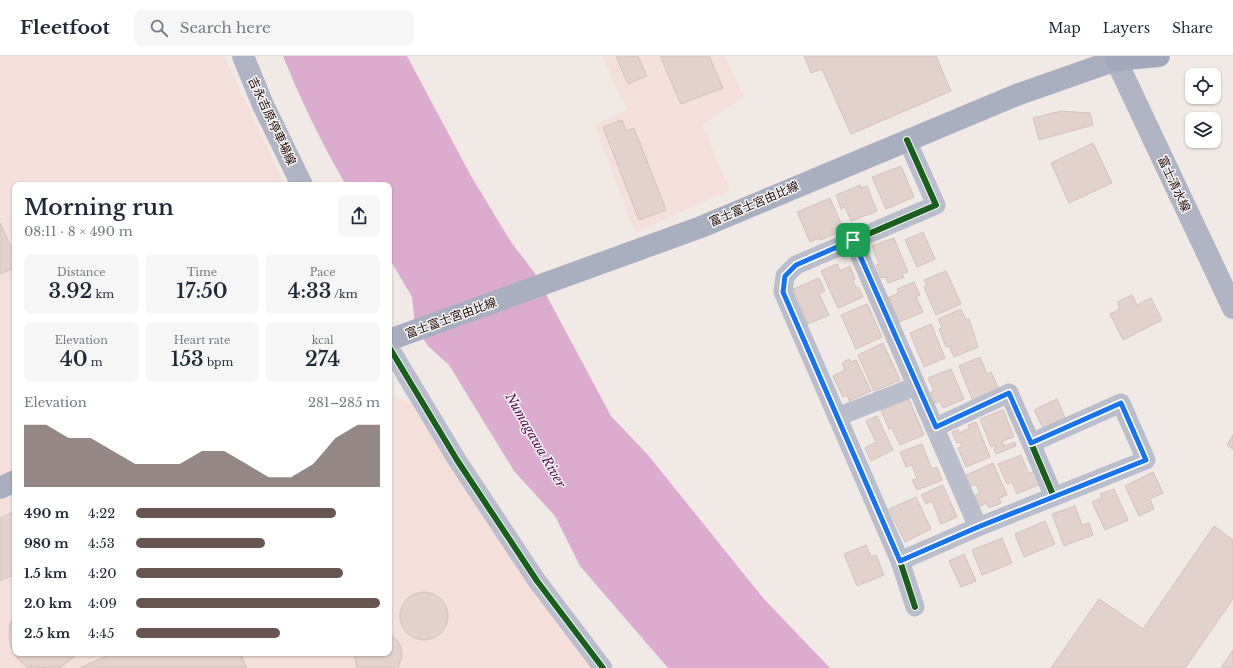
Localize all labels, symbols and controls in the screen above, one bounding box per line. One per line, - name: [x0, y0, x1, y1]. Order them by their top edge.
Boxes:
- search box: [134, 10, 414, 46]
- text: Fleetfoot: [20, 16, 110, 39]
- icon: search: [148, 17, 170, 39]
- text: Search here: [180, 18, 271, 37]
- text: Map: [1048, 19, 1081, 37]
- text: Layers: [1103, 19, 1150, 37]
- text: Share: [1172, 19, 1213, 37]
- map controls: [1185, 68, 1221, 148]
- button: locate: [1185, 68, 1221, 104]
- street label: 吉永吉原停車場線: [245, 74, 300, 167]
- button: layers: [1185, 112, 1221, 148]
- street label: 富士清水線: [1155, 153, 1194, 214]
- street label: 富士富士宮由比線: [707, 178, 801, 229]
- text: Morning run: [24, 194, 174, 221]
- button: share: [338, 195, 380, 237]
- text: 08:11 · 8 × 490 m: [24, 223, 133, 240]
- pin: [836, 223, 870, 257]
- icon: arrive: [842, 229, 864, 251]
- text: Distance: [57, 265, 106, 279]
- text: Time: [187, 265, 217, 279]
- text: Pace: [310, 265, 336, 279]
- text: 3.92: [48, 279, 92, 303]
- text: 17:50: [176, 279, 228, 303]
- text: 4:33: [288, 279, 331, 303]
- text: km: [92, 287, 114, 301]
- text: /km: [331, 287, 358, 301]
- street label: 富士富士宮由比線: [403, 294, 499, 341]
- text: Elevation: [55, 333, 108, 347]
- text: Heart rate: [174, 333, 230, 347]
- text: kcal: [312, 333, 334, 347]
- text: 40: [60, 347, 88, 371]
- text: 153: [171, 347, 204, 371]
- text: 274: [305, 347, 340, 371]
- text: m: [88, 355, 103, 369]
- text: bpm: [204, 355, 233, 369]
- water label: Numagawa River: [501, 389, 570, 492]
- text: Elevation: [24, 394, 87, 411]
- text: 281–285 m: [308, 394, 380, 411]
- text: 490 m: [24, 505, 69, 522]
- text: 4:22: [88, 505, 115, 522]
- text: 980 m: [24, 535, 69, 552]
- text: 4:53: [88, 535, 115, 552]
- text: 1.5 km: [24, 565, 67, 582]
- text: 4:20: [88, 565, 117, 582]
- text: 2.0 km: [24, 595, 72, 612]
- text: 4:09: [88, 595, 117, 612]
- text: 2.5 km: [24, 625, 70, 642]
- text: 4:45: [88, 625, 114, 642]

